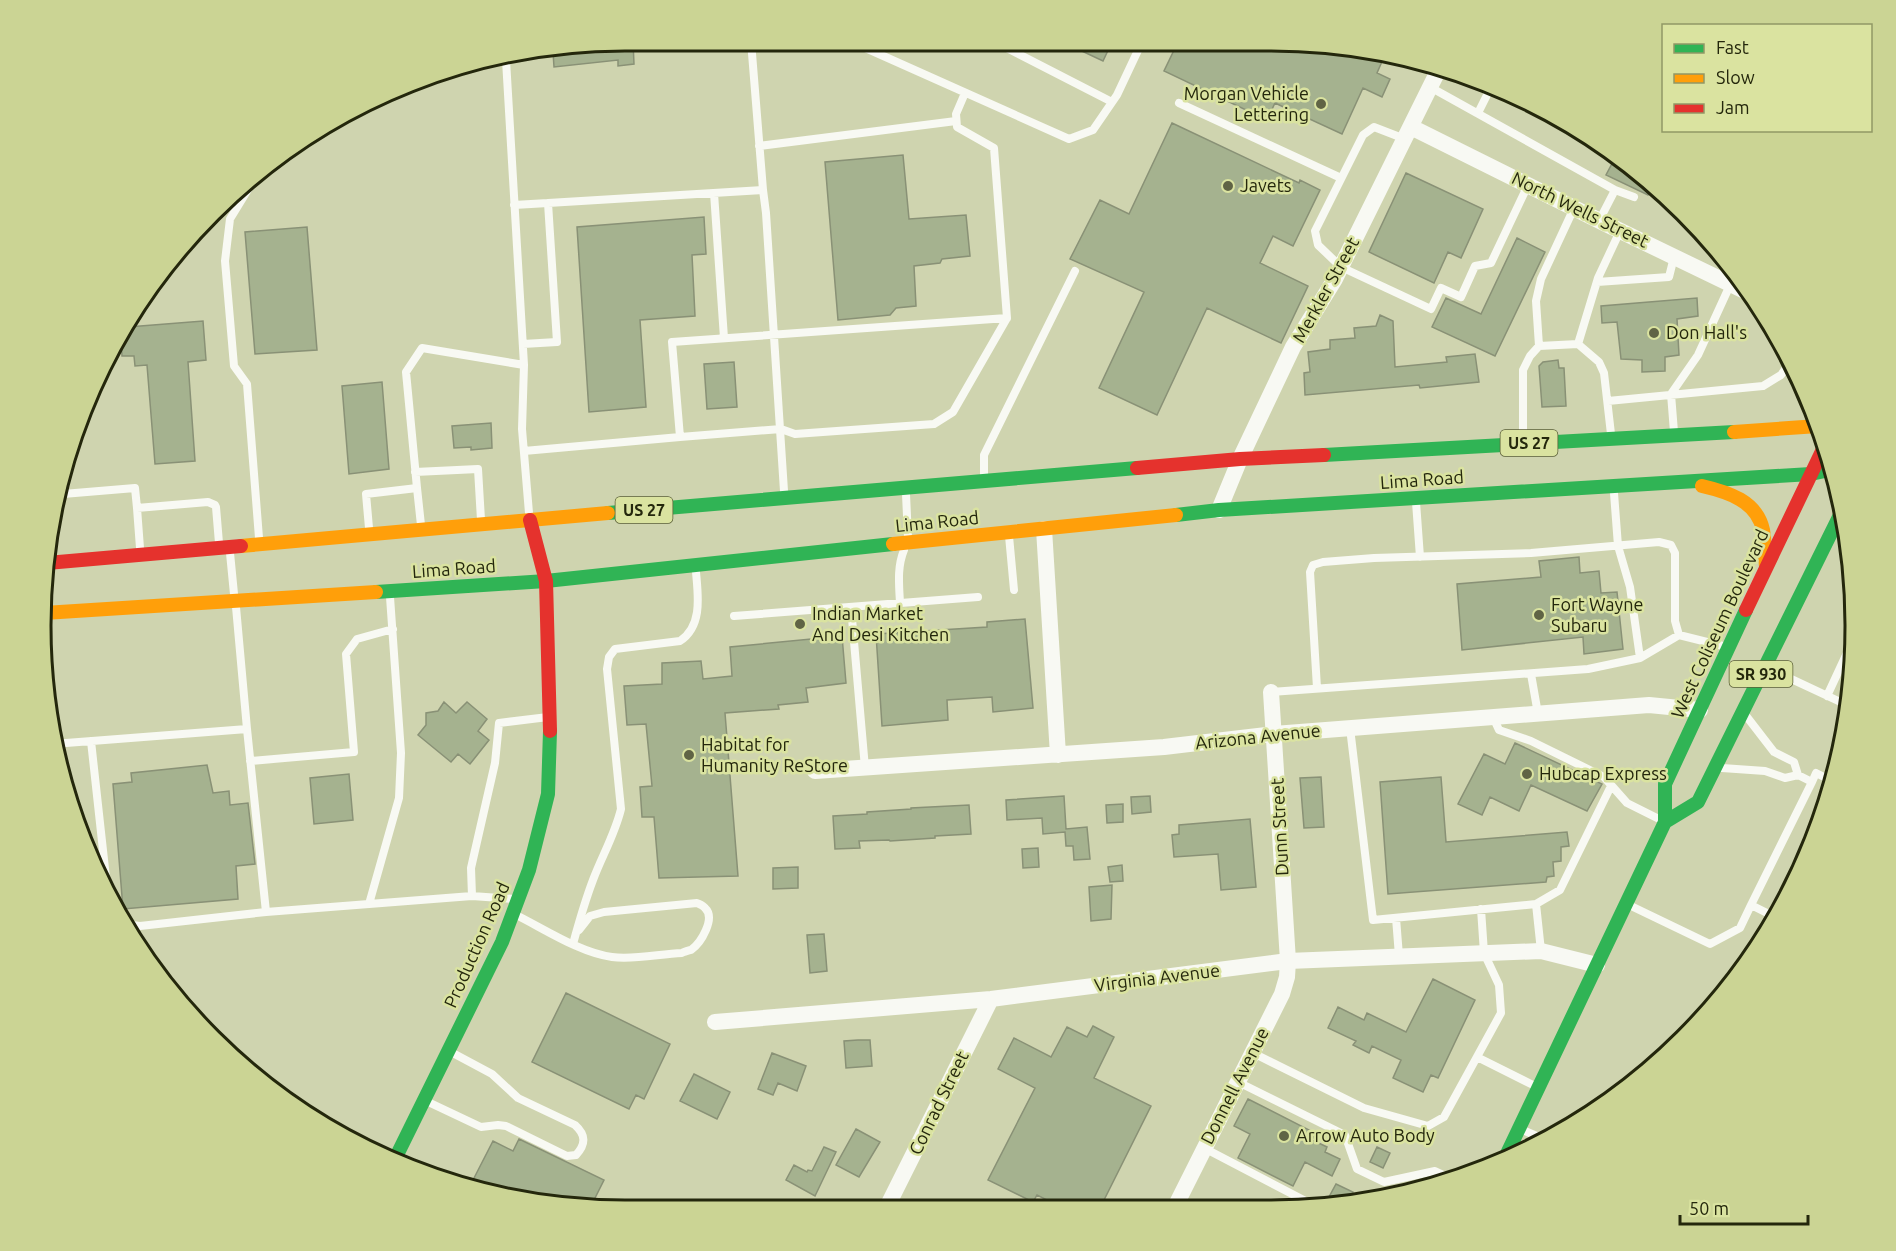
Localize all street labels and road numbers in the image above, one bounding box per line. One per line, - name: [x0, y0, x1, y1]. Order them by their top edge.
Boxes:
- street label: North Wells Street: [1509, 167, 1652, 251]
- street label: Merkler Street: [1288, 233, 1362, 346]
- road number: US 27: [1500, 430, 1558, 456]
- street label: Lima Road: [1379, 466, 1464, 492]
- road number: US 27: [616, 497, 672, 523]
- street label: Lima Road: [894, 507, 980, 535]
- street label: West Coliseum Boulevard: [1667, 526, 1772, 721]
- street label: Lima Road: [411, 555, 496, 581]
- road number: SR 930: [1730, 661, 1792, 687]
- street label: Arizona Avenue: [1194, 719, 1322, 753]
- street label: Dunn Street: [1266, 778, 1292, 876]
- street label: Production Road: [439, 879, 513, 1010]
- street label: Virginia Avenue: [1093, 959, 1221, 995]
- street label: Donnell Avenue: [1196, 1024, 1272, 1147]
- street label: Conrad Street: [904, 1047, 972, 1158]

